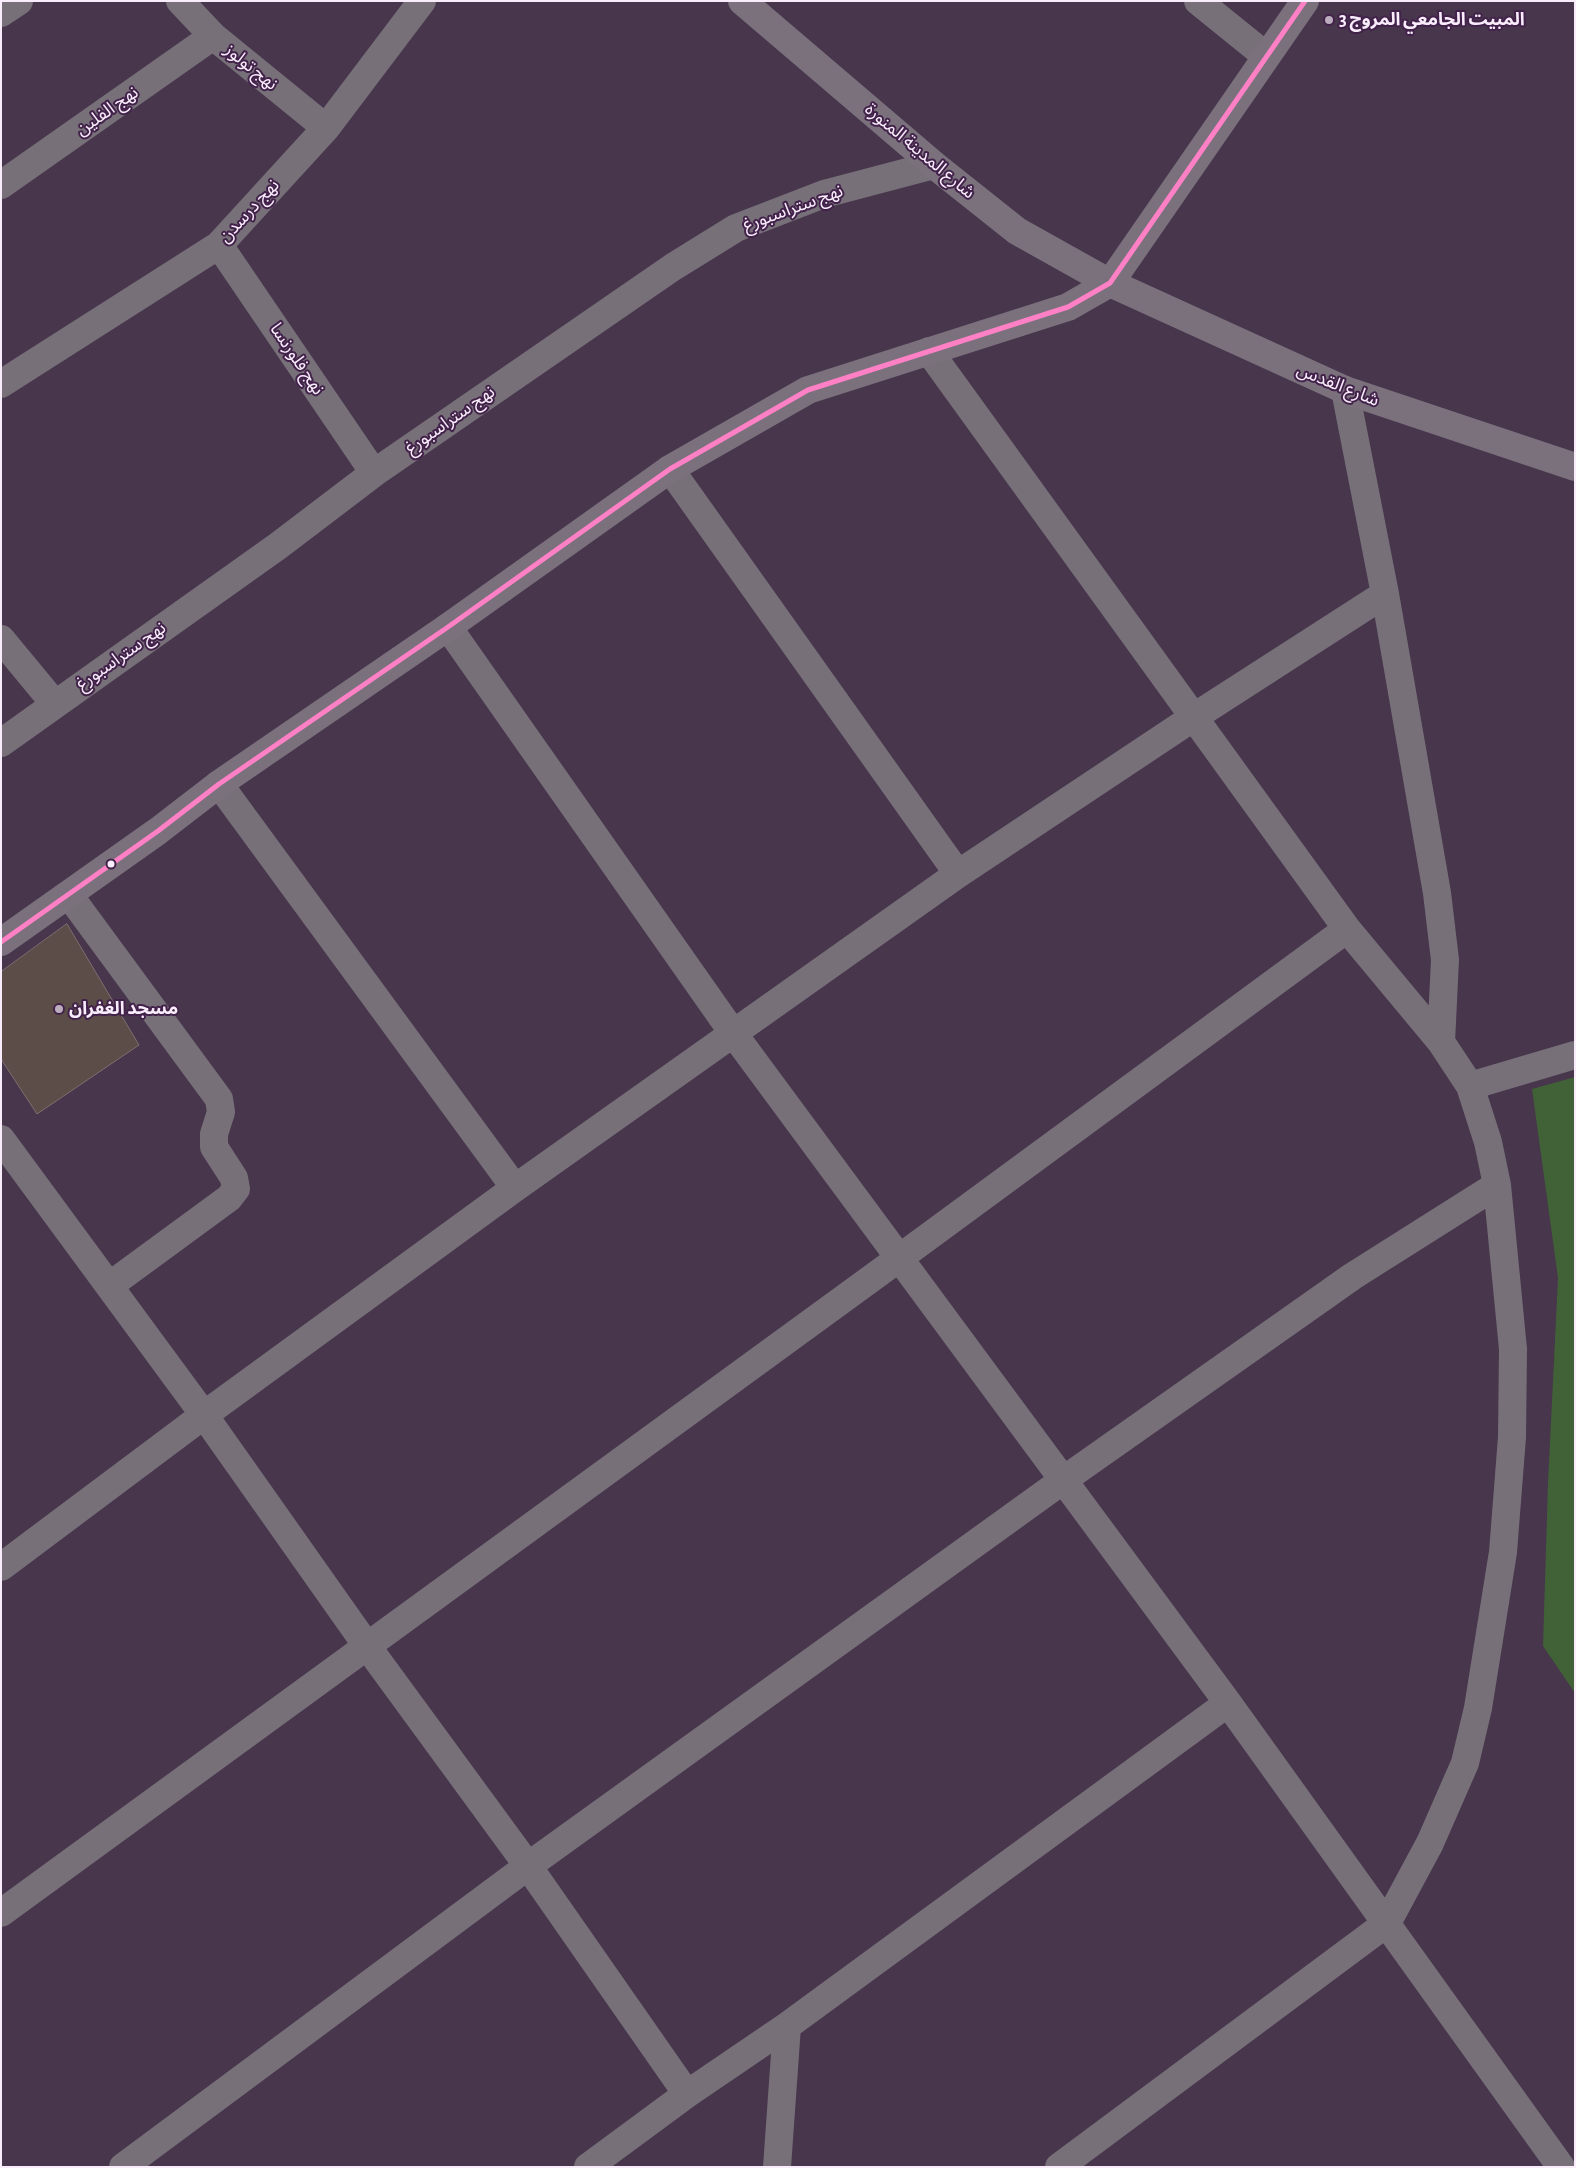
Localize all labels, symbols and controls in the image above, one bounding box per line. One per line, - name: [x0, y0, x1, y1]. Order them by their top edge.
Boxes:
- place label: المبيت الجامعي المروج 3: [1339, 9, 1525, 31]
- marker: المبيت الجامعي المروج 3: [1323, 14, 1335, 26]
- street label: نهج تولوز: [220, 39, 282, 95]
- street label: نهج الفلين: [71, 82, 143, 140]
- street label: شارع المدينة المنورة: [860, 99, 980, 203]
- street label: نهج درسدن: [214, 175, 284, 247]
- street label: نهج ستراسبورغ: [740, 180, 846, 236]
- street label: نهج فلورنسا: [265, 319, 329, 399]
- street label: شارع القدس: [1293, 359, 1383, 411]
- street label: نهج ستراسبورغ: [401, 381, 499, 459]
- street label: نهج ستراسبورغ: [72, 617, 170, 695]
- unlabelled marker: [106, 859, 116, 869]
- place label: مسجد الغفران: [69, 998, 178, 1020]
- marker: مسجد الغفران: [53, 1003, 65, 1015]

